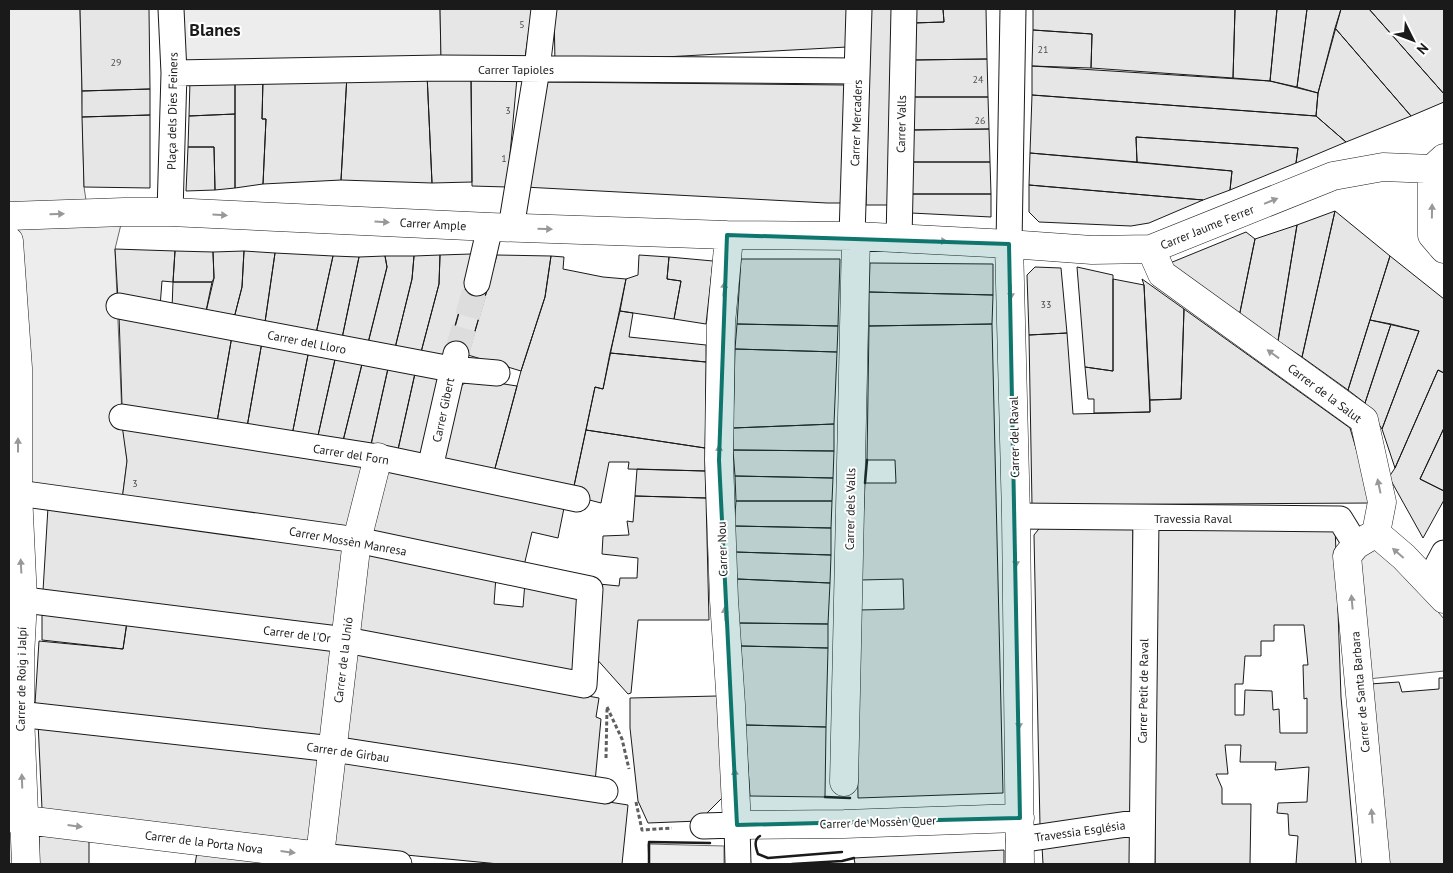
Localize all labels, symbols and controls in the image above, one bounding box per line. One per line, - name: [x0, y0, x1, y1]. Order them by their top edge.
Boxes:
- north arrow: [1388, 15, 1438, 65]
- district label: Blanes: [189, 18, 241, 41]
- house number: 5: [519, 18, 525, 31]
- text: N: [1413, 39, 1432, 58]
- house number: 21: [1038, 43, 1048, 56]
- street label: Plaça dels Dies Feiners: [163, 52, 181, 170]
- house number: 29: [111, 56, 121, 69]
- street label: Carrer Tapioles: [478, 62, 554, 77]
- house number: 24: [973, 73, 984, 86]
- street label: Carrer Mercaders: [847, 79, 865, 167]
- street label: Carrer Valls: [893, 95, 909, 153]
- house number: 3: [505, 104, 511, 117]
- house number: 26: [975, 114, 985, 127]
- house number: 1: [501, 152, 507, 165]
- one-way arrow: [1264, 196, 1279, 204]
- street label: Carrer Jaume Ferrer: [1158, 201, 1256, 253]
- one-way arrow: [1428, 203, 1436, 219]
- one-way arrow: [50, 210, 66, 218]
- one-way arrow: [212, 211, 228, 219]
- street label: Carrer Ample: [399, 215, 467, 233]
- one-way arrow: [374, 218, 390, 226]
- one-way arrow: [537, 225, 553, 233]
- one-way arrow: [932, 237, 948, 245]
- one-way arrow: [721, 281, 729, 297]
- one-way arrow: [1007, 285, 1015, 301]
- house number: 33: [1041, 298, 1051, 311]
- street label: Carrer del Lloro: [266, 327, 348, 357]
- one-way arrow: [1266, 349, 1280, 359]
- street label: Carrer de la Salut: [1285, 360, 1365, 426]
- street label: Carrer Gibert: [429, 376, 457, 444]
- street label: Carrer del Raval: [1006, 396, 1022, 478]
- one-way arrow: [14, 436, 22, 452]
- street label: Carrer del Forn: [312, 441, 390, 467]
- one-way arrow: [715, 443, 723, 459]
- street label: Carrer dels Valls: [842, 468, 858, 550]
- house number: 3: [132, 477, 138, 490]
- one-way arrow: [1375, 478, 1383, 493]
- street label: Travessia Raval: [1154, 511, 1232, 526]
- street label: Carrer Nou: [714, 521, 730, 577]
- street label: Carrer Mossèn Manresa: [288, 523, 408, 559]
- one-way arrow: [1393, 547, 1405, 559]
- one-way arrow: [1012, 552, 1020, 568]
- one-way arrow: [17, 557, 25, 573]
- one-way arrow: [1348, 593, 1356, 609]
- one-way arrow: [720, 606, 728, 622]
- street label: Carrer de la Unió: [330, 616, 356, 704]
- street label: Carrer de l'Or: [262, 622, 332, 646]
- street label: Carrer de Roig i Jalpí: [13, 626, 29, 732]
- street label: Carrer de Santa Barbara: [1347, 631, 1373, 753]
- street label: Carrer Petit de Raval: [1135, 638, 1151, 744]
- one-way arrow: [1015, 714, 1023, 730]
- street label: Carrer de Girbau: [306, 739, 390, 765]
- one-way arrow: [730, 768, 738, 784]
- one-way arrow: [18, 772, 26, 788]
- one-way arrow: [1368, 807, 1376, 823]
- street label: Carrer de Mossèn Quer: [819, 812, 937, 832]
- street label: Travessia Església: [1034, 817, 1126, 845]
- one-way arrow: [67, 822, 83, 830]
- street label: Carrer de la Porta Nova: [144, 827, 264, 857]
- one-way arrow: [280, 848, 296, 856]

